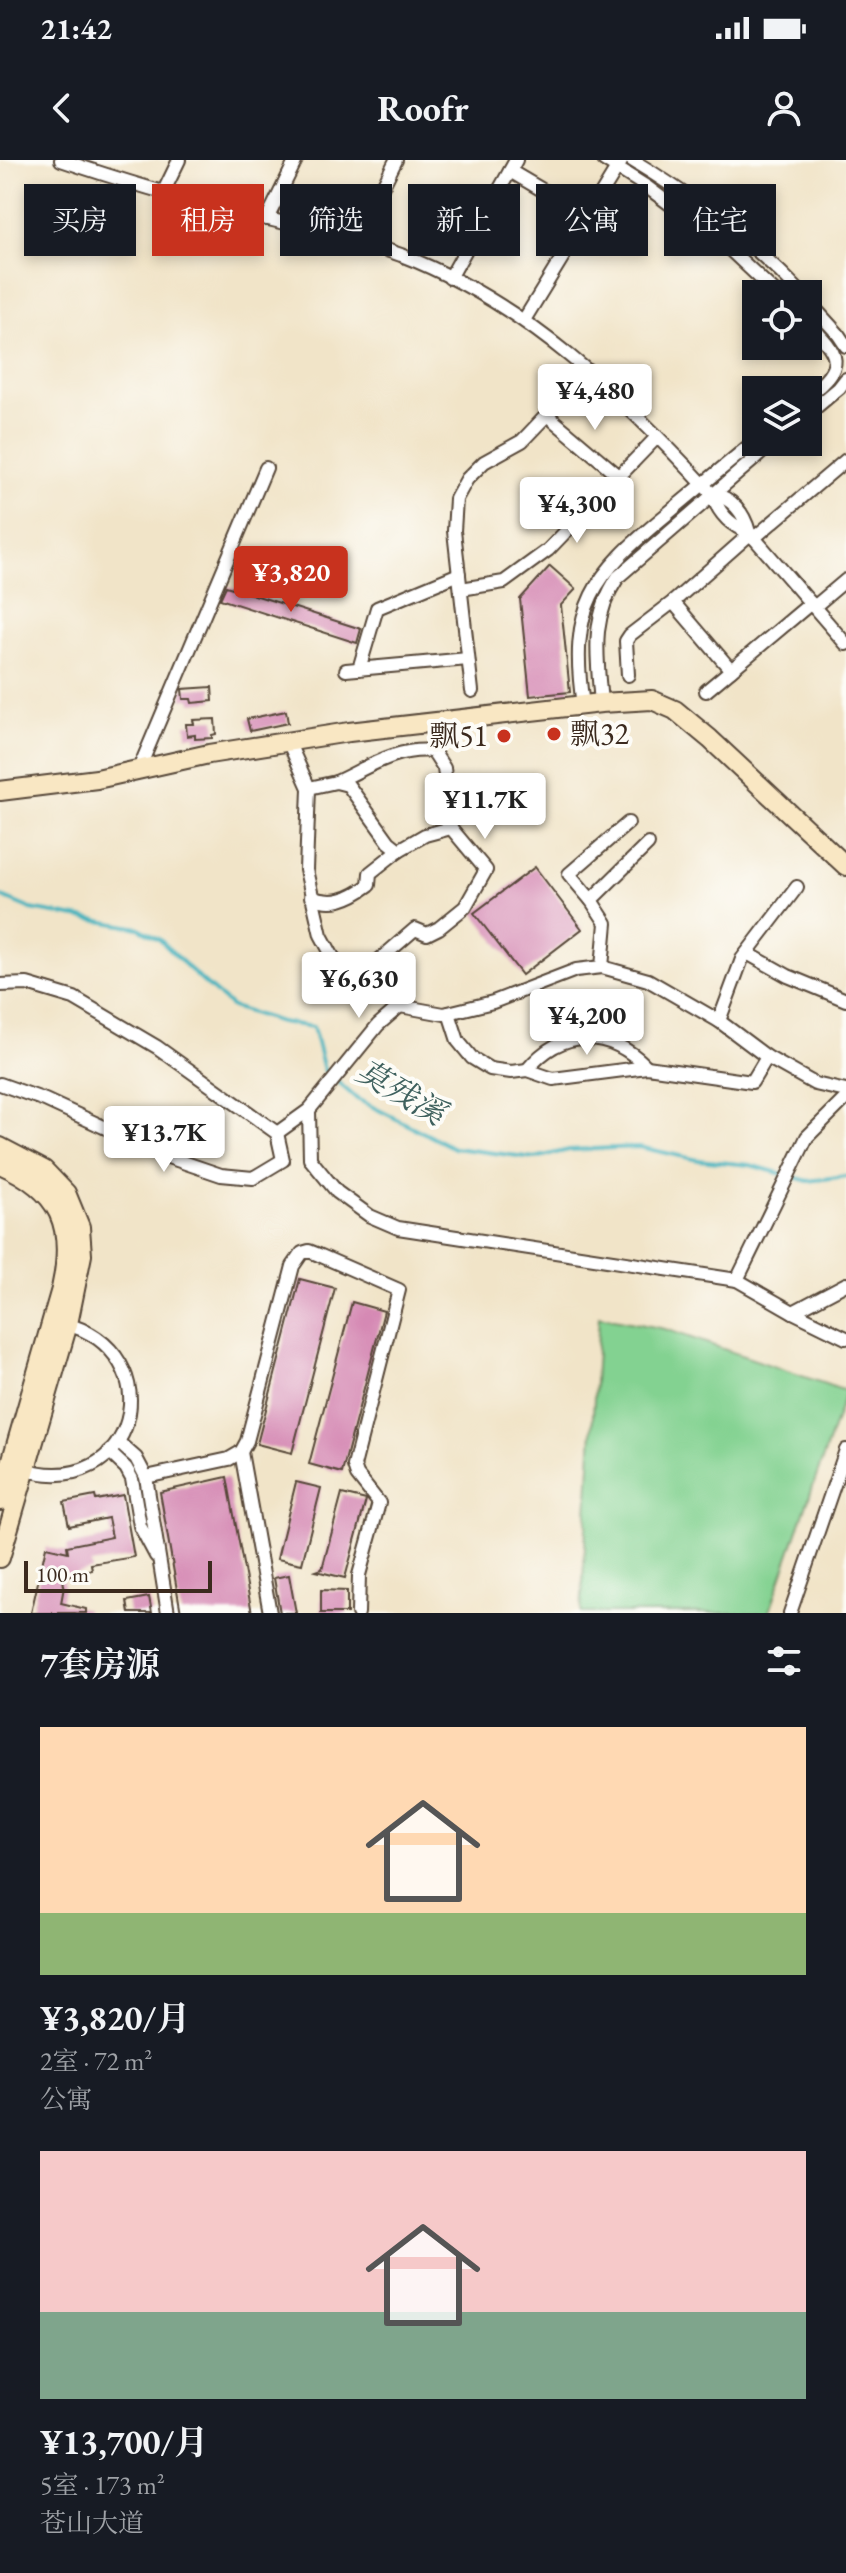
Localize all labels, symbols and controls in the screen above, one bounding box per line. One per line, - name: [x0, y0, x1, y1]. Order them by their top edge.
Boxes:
- text: 21:42: [40, 9, 112, 48]
- text: Roofr: [377, 85, 469, 132]
- icon: back: [40, 86, 84, 130]
- icon: person: [762, 86, 806, 130]
- chip: 买房: [24, 184, 136, 256]
- chip: 租房: [152, 184, 264, 256]
- chip: 筛选: [280, 184, 392, 256]
- chip: 新上: [408, 184, 520, 256]
- chip: 公寓: [536, 184, 648, 256]
- chip: 住宅: [664, 184, 776, 256]
- map controls: [742, 280, 822, 456]
- button: locate: [742, 280, 822, 360]
- pin: ¥4,480: [530, 364, 660, 432]
- text: ¥4,480: [556, 373, 634, 407]
- button: layers: [742, 376, 822, 456]
- pin: ¥4,300: [512, 477, 642, 545]
- text: ¥4,300: [538, 486, 616, 520]
- pin: ¥3,820: [226, 546, 356, 614]
- text: ¥3,820: [252, 555, 330, 589]
- place label: 飘32: [570, 714, 629, 753]
- place label: 飘51: [429, 716, 488, 755]
- marker: 飘32: [545, 725, 563, 743]
- marker: 飘51: [495, 727, 513, 745]
- pin: ¥11.7K: [420, 773, 550, 841]
- text: ¥11.7K: [443, 782, 527, 816]
- pin: ¥6,630: [294, 952, 424, 1020]
- text: ¥6,630: [320, 961, 398, 995]
- pin: ¥4,200: [522, 989, 652, 1057]
- text: ¥4,200: [548, 998, 626, 1032]
- water label: 莫残溪: [349, 1050, 456, 1136]
- pin: ¥13.7K: [99, 1106, 229, 1174]
- text: ¥13.7K: [122, 1115, 206, 1149]
- scale bar: [24, 1557, 212, 1593]
- text: 100 m: [36, 1560, 89, 1589]
- icon: filters: [762, 1639, 806, 1683]
- text: 7套房源: [40, 1642, 160, 1686]
- icon: home: [351, 1779, 495, 1923]
- text: ¥3,820/月: [40, 1996, 190, 2040]
- text: 2室 · 72 m²: [40, 2044, 152, 2078]
- text: 公寓: [40, 2082, 92, 2116]
- icon: home: [351, 2203, 495, 2347]
- text: ¥13,700/月: [40, 2420, 208, 2464]
- text: 5室 · 173 m²: [40, 2468, 165, 2502]
- text: 苍山大道: [40, 2506, 144, 2540]

